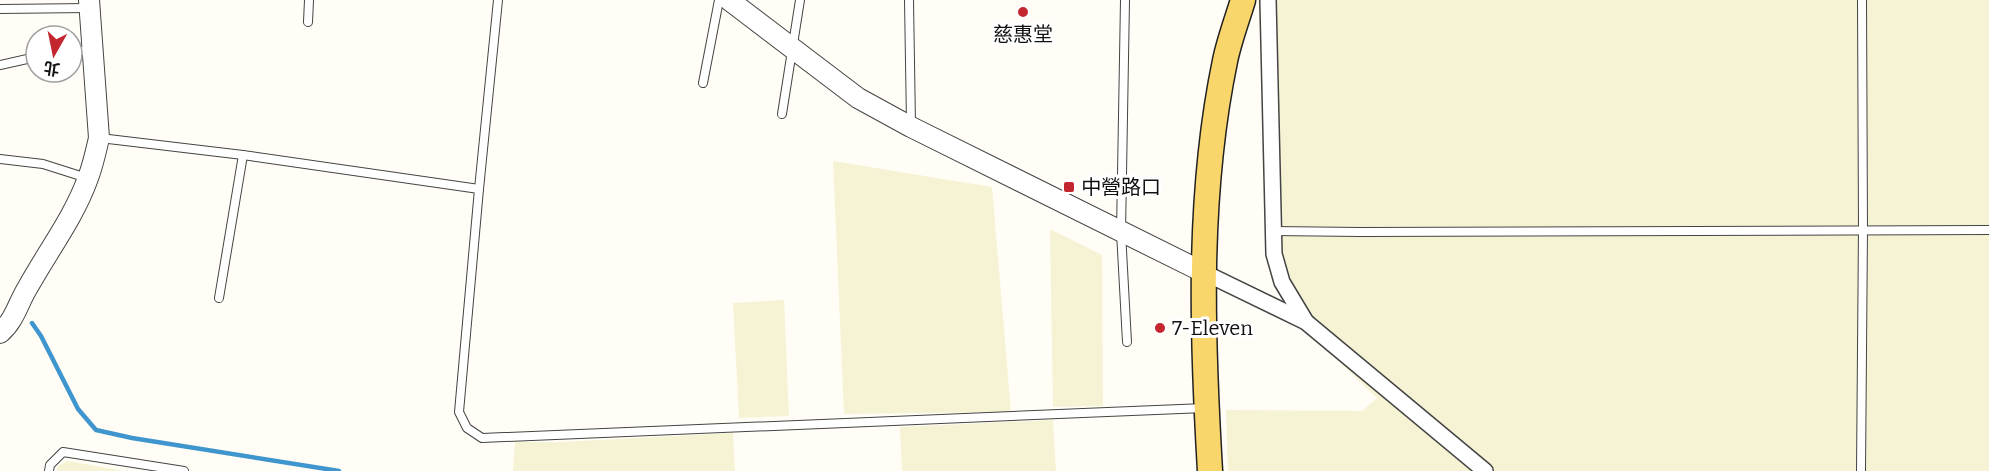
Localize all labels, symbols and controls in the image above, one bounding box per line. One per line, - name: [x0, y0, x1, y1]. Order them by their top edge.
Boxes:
- marker: 慈惠堂: [1016, 5, 1030, 19]
- place label: 慈惠堂: [993, 22, 1053, 46]
- north arrow: [24, 24, 84, 84]
- text: 北: [42, 58, 61, 79]
- place label: 中營路口: [1081, 175, 1161, 199]
- marker: 中營路口: [1062, 180, 1076, 194]
- place label: 7-Eleven: [1172, 316, 1253, 340]
- marker: 7-Eleven: [1153, 321, 1167, 335]

